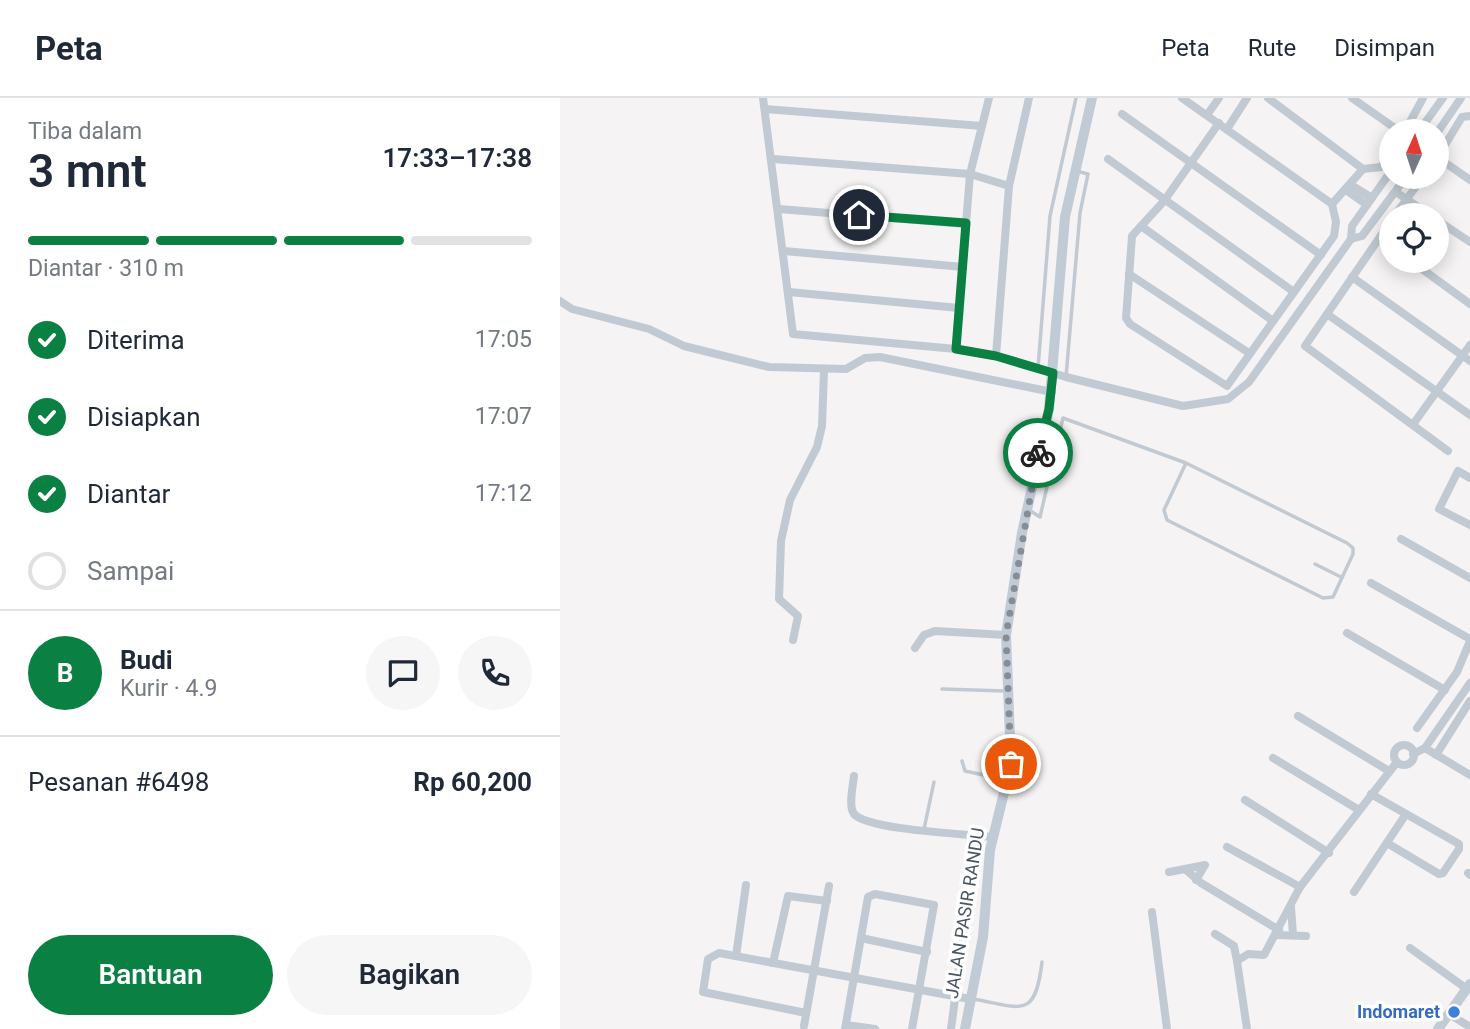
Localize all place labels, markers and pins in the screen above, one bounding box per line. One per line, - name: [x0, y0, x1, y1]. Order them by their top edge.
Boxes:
- pin: [829, 185, 889, 245]
- pin: [981, 734, 1041, 794]
- place label: Indomaret: [1357, 1001, 1440, 1022]
- marker: Indomaret: [1446, 1004, 1462, 1020]

